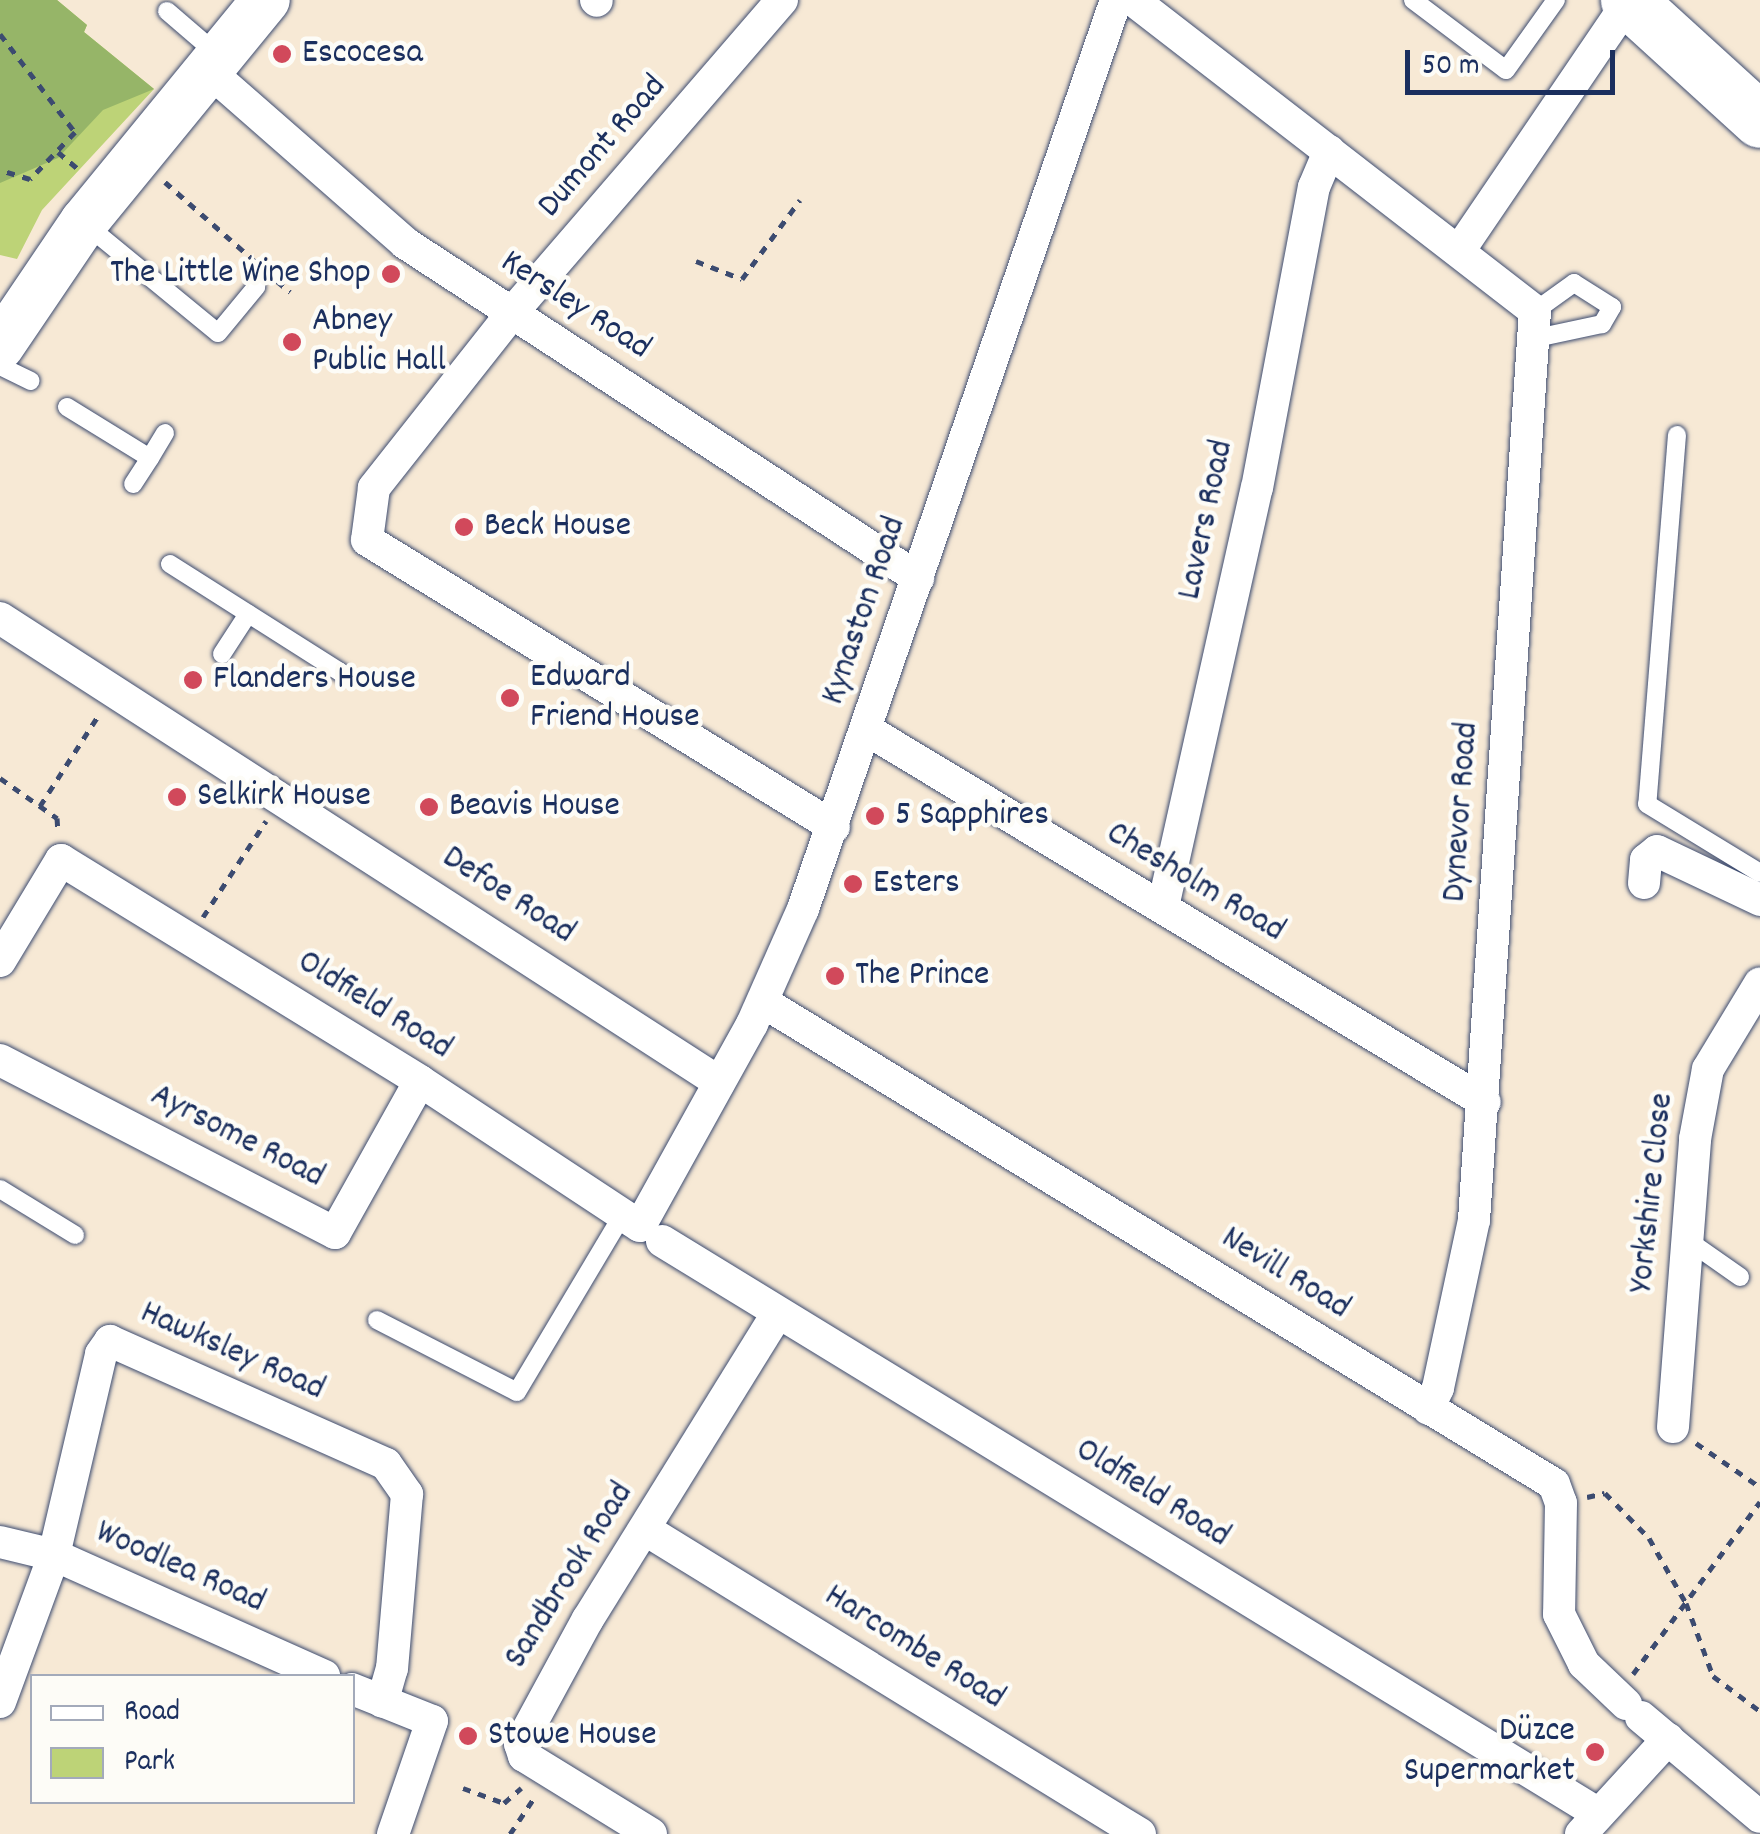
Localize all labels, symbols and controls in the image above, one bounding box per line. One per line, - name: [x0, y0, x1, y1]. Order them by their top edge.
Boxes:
- scale bar: [1410, 30, 1620, 92]
- place label: Escocesa: [302, 33, 423, 75]
- marker: Escocesa: [271, 43, 293, 65]
- text: 50 m: [1422, 46, 1480, 89]
- street label: Dumont Road: [530, 67, 676, 227]
- street label: Kersley Road: [492, 242, 658, 370]
- place label: The Little Wine Shop: [110, 253, 371, 295]
- marker: The Little Wine Shop: [380, 263, 402, 285]
- place label: Abney Public Hall: [312, 301, 446, 383]
- marker: Abney Public Hall: [281, 331, 303, 353]
- street label: Lavers Road: [1170, 436, 1244, 604]
- place label: Beck House: [484, 506, 631, 548]
- street label: Kynaston Road: [813, 512, 917, 710]
- marker: Beck House: [453, 516, 475, 538]
- place label: Edward Friend House: [530, 657, 700, 739]
- place label: Flanders House: [213, 659, 416, 701]
- marker: Flanders House: [182, 669, 204, 691]
- marker: Edward Friend House: [499, 687, 521, 709]
- street label: Dynevor Road: [1435, 721, 1489, 903]
- place label: Selkirk House: [197, 776, 371, 818]
- marker: Selkirk House: [166, 786, 188, 808]
- place label: Beavis House: [449, 786, 620, 828]
- place label: 5 Sapphires: [895, 795, 1049, 837]
- marker: Beavis House: [418, 796, 440, 818]
- marker: 5 Sapphires: [864, 805, 886, 827]
- street label: Chesholm Road: [1098, 813, 1292, 953]
- street label: Defoe Road: [434, 837, 582, 955]
- place label: Esters: [873, 863, 960, 905]
- marker: Esters: [842, 873, 864, 895]
- street label: Oldfield Road: [289, 942, 459, 1070]
- place label: The Prince: [855, 955, 989, 997]
- marker: The Prince: [824, 965, 846, 987]
- street label: Ayrsome Road: [143, 1075, 331, 1199]
- street label: Yorkshire Close: [1622, 1091, 1684, 1295]
- street label: Nevill Road: [1213, 1218, 1357, 1330]
- street label: Hawksley Road: [133, 1293, 331, 1411]
- street label: Oldfield Road: [1067, 1430, 1237, 1558]
- street label: Sandbrook Road: [496, 1475, 644, 1677]
- street label: Woodlea Road: [89, 1512, 271, 1624]
- street label: Harcombe Road: [816, 1576, 1012, 1720]
- legend: [30, 1674, 355, 1804]
- text: Road: [124, 1692, 180, 1735]
- place label: Düzce Supermarket: [1404, 1711, 1575, 1793]
- place label: Stowe House: [488, 1715, 657, 1757]
- marker: Stowe House: [457, 1725, 479, 1747]
- marker: Düzce Supermarket: [1584, 1741, 1606, 1763]
- text: Park: [124, 1742, 175, 1785]

